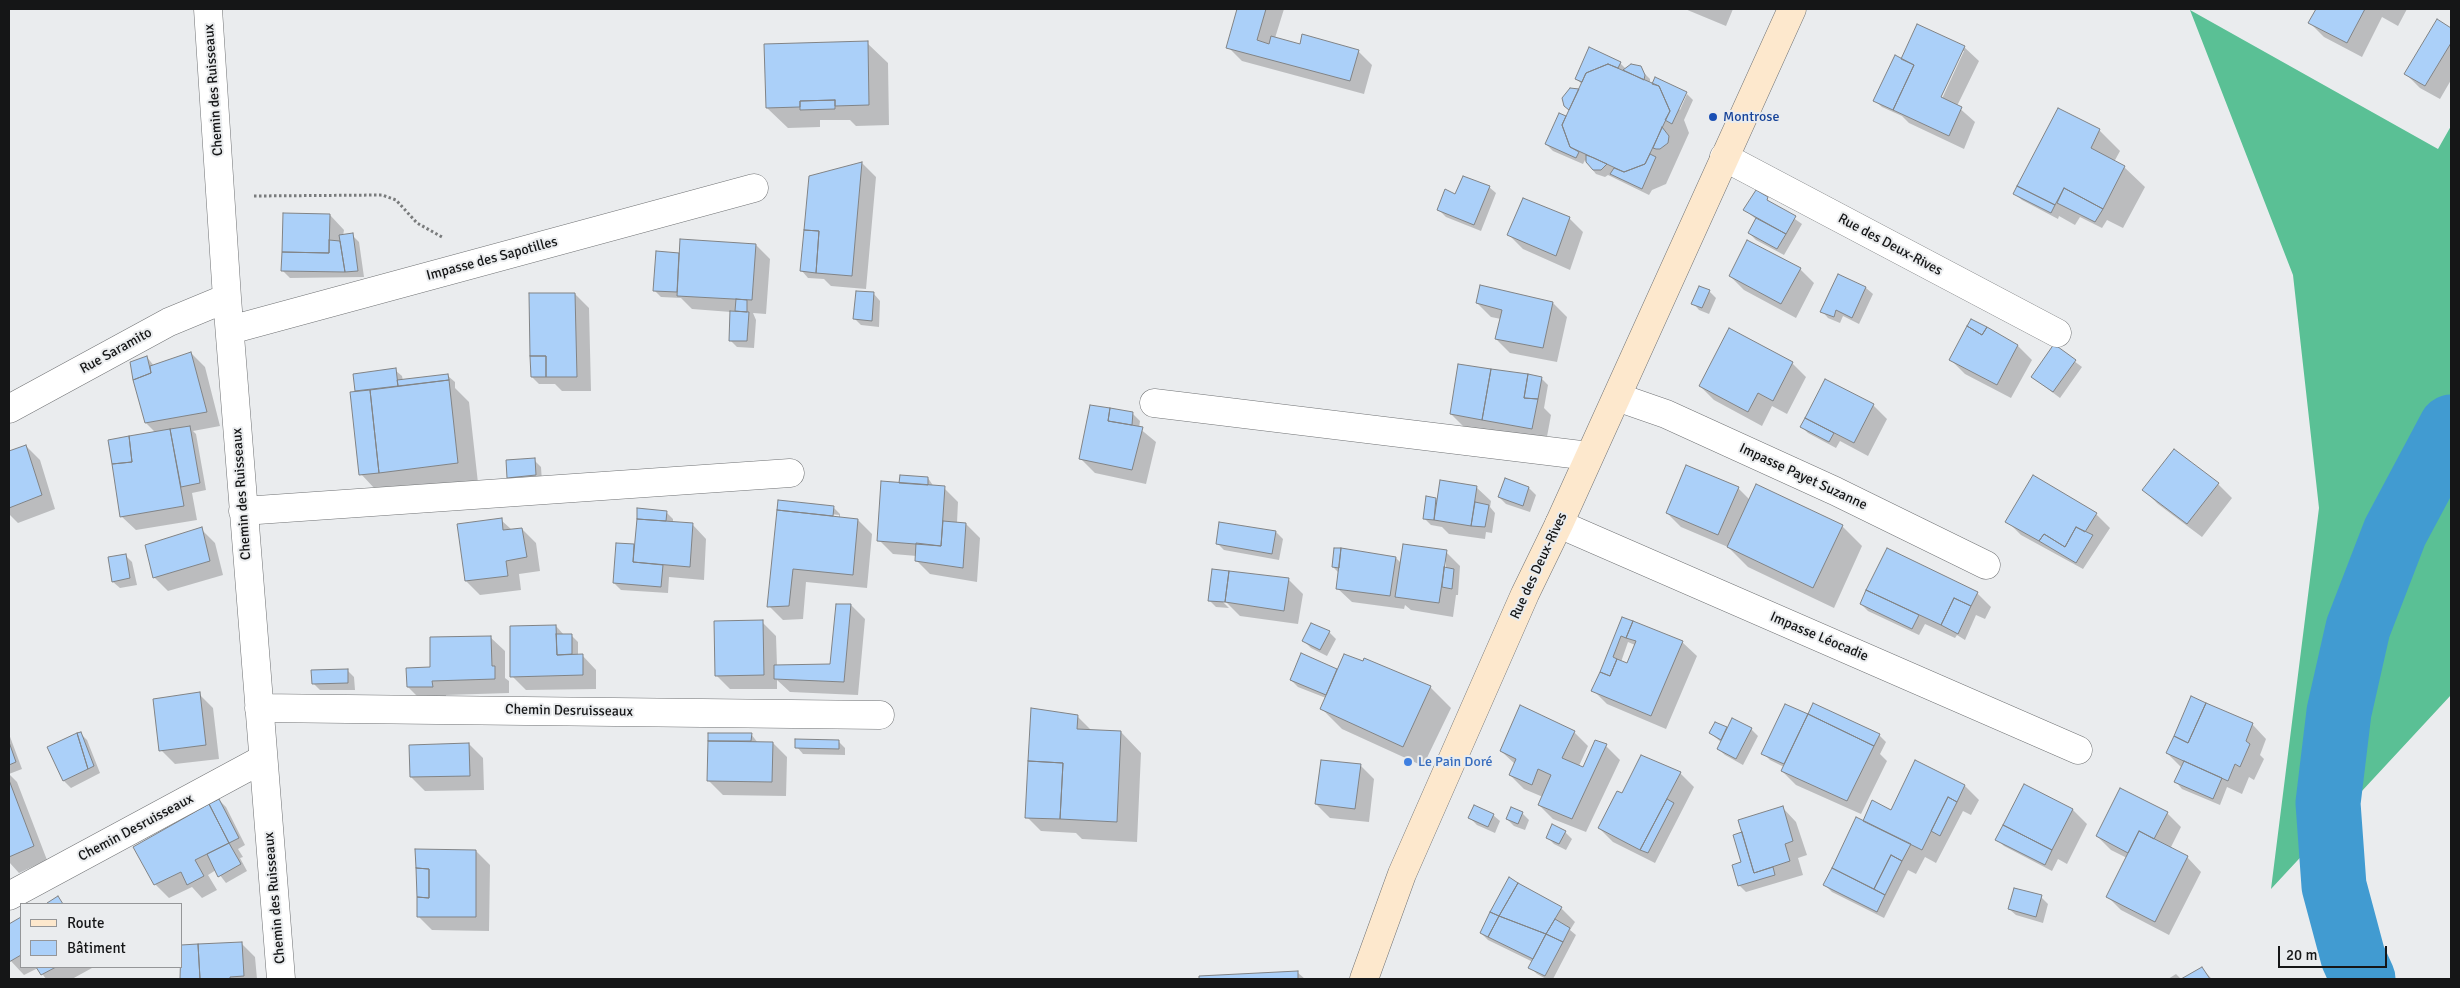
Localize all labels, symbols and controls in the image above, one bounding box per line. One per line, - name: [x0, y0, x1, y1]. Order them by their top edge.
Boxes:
- street label: Chemin des Ruisseaux: [201, 23, 227, 157]
- place label: Montrose: [1723, 109, 1779, 125]
- marker: Montrose: [1707, 111, 1719, 123]
- street label: Rue des Deux-Rives: [1835, 210, 1945, 280]
- street label: Impasse des Sapotilles: [425, 233, 559, 285]
- street label: Rue Saramito: [77, 324, 155, 378]
- street label: Chemin des Ruisseaux: [229, 427, 255, 561]
- street label: Impasse Payet Suzanne: [1736, 440, 1870, 514]
- street label: Rue des Deux-Rives: [1507, 510, 1571, 622]
- street label: Impasse Léocadie: [1767, 609, 1871, 665]
- street label: Chemin Desruisseaux: [505, 701, 633, 721]
- place label: Le Pain Doré: [1418, 754, 1493, 770]
- marker: Le Pain Doré: [1402, 756, 1414, 768]
- street label: Chemin Desruisseaux: [76, 791, 196, 865]
- street label: Chemin des Ruisseaux: [261, 831, 289, 965]
- legend: [20, 903, 182, 968]
- text: Route: [67, 914, 104, 932]
- scale bar: [2280, 936, 2389, 968]
- text: Bâtiment: [67, 939, 126, 957]
- text: 20 m: [2286, 946, 2317, 964]

